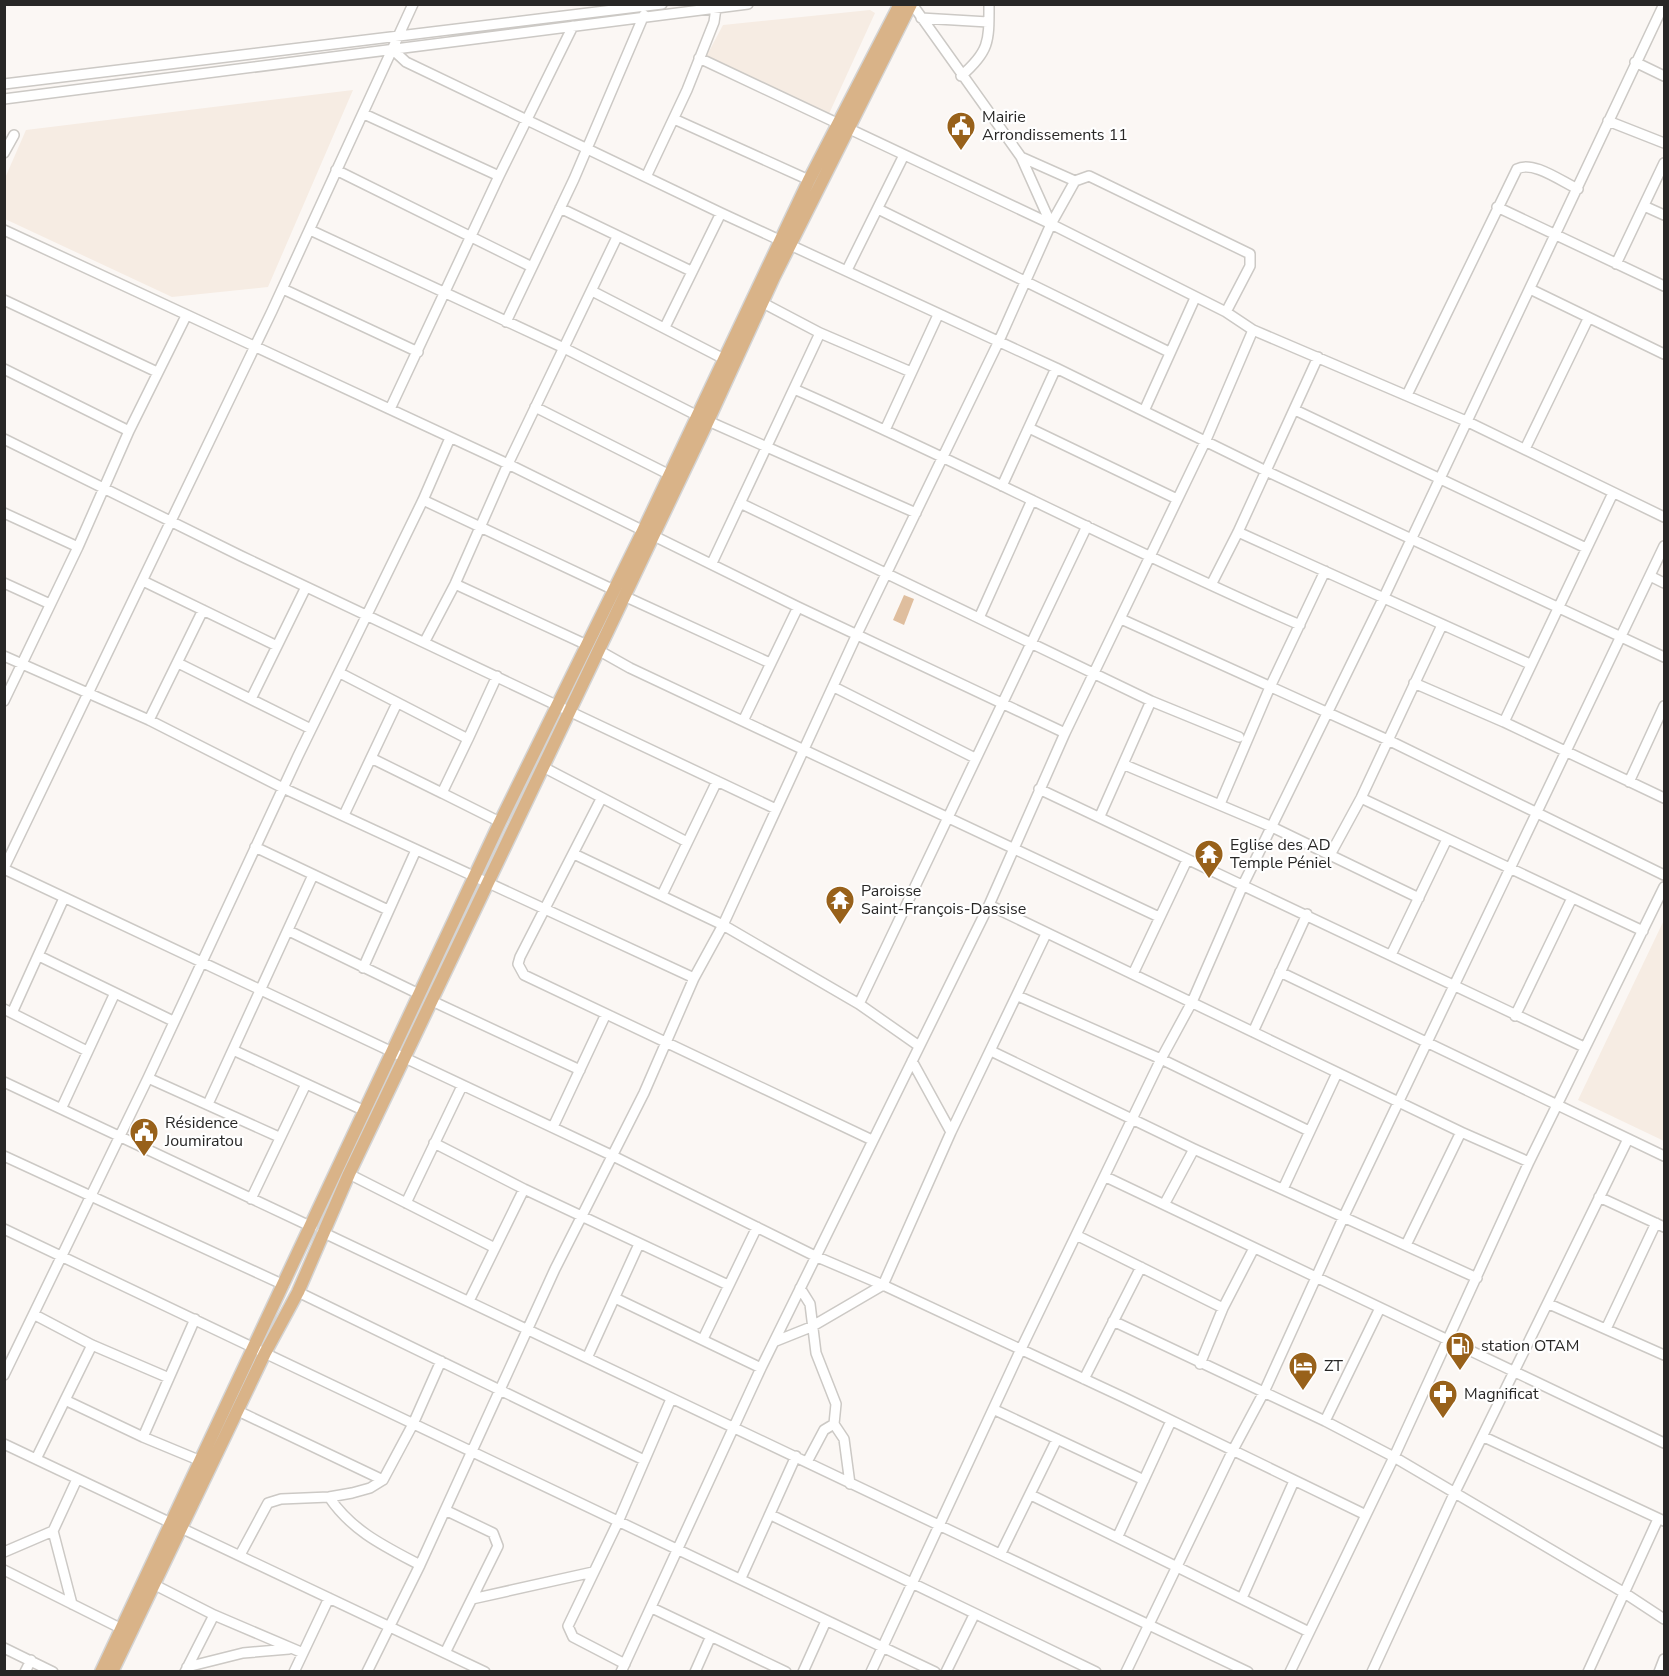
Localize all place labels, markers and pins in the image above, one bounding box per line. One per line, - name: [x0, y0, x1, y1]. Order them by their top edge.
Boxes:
- place label: Mairie Arrondissements 11: [982, 106, 1128, 146]
- public building icon: Mairie Arrondissements 11: [945, 110, 977, 152]
- place label: Eglise des AD Temple Péniel: [1230, 834, 1332, 874]
- temple icon: Eglise des AD Temple Péniel: [1193, 838, 1225, 880]
- place label: Paroisse Saint-François-Dassise: [861, 880, 1026, 920]
- temple icon: Paroisse Saint-François-Dassise: [824, 884, 856, 926]
- place label: Résidence Joumiratou: [164, 1112, 243, 1152]
- public building icon: Résidence Joumiratou: [128, 1116, 160, 1158]
- fuel station icon: station OTAM: [1444, 1330, 1476, 1372]
- place label: station OTAM: [1481, 1335, 1579, 1357]
- hotel icon: ZT: [1287, 1350, 1319, 1392]
- place label: ZT: [1324, 1355, 1343, 1377]
- pharmacy icon: Magnificat: [1427, 1378, 1459, 1420]
- place label: Magnificat: [1464, 1383, 1539, 1405]

